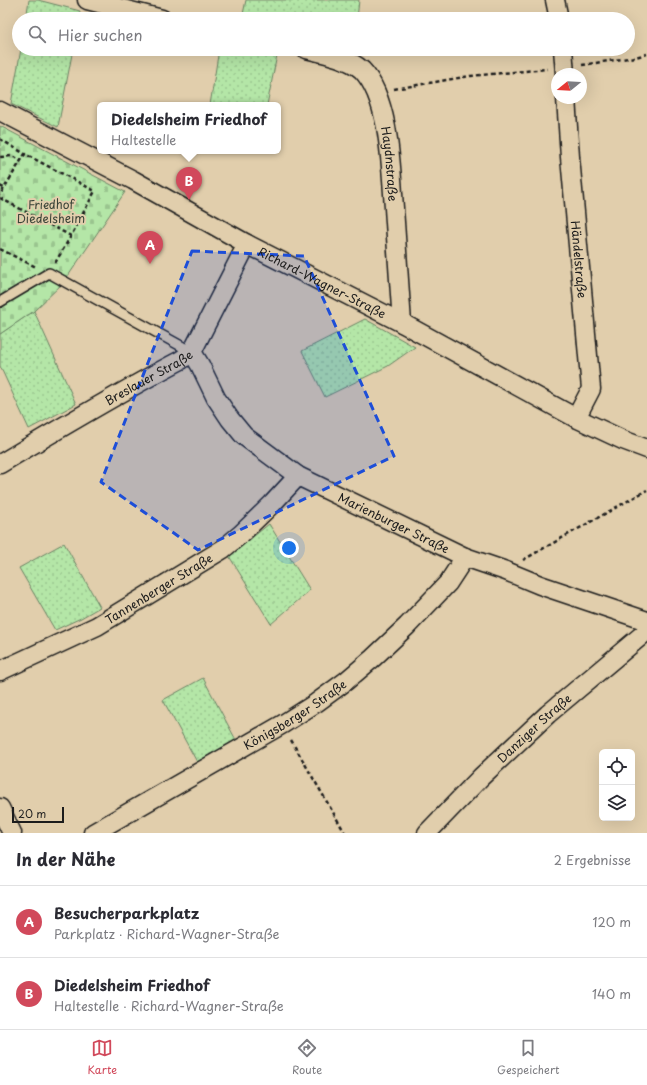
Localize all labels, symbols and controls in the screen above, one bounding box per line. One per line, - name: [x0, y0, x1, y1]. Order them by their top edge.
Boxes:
- search box: [12, 12, 635, 56]
- icon: search: [26, 23, 48, 45]
- text: Hier suchen: [58, 23, 143, 46]
- north arrow: [551, 68, 587, 104]
- popup: [97, 102, 281, 154]
- text: Diedelsheim Friedhof: [111, 107, 267, 130]
- street label: Haydnstraße: [377, 125, 402, 202]
- text: Haltestelle: [111, 130, 176, 149]
- pin: B: [176, 167, 202, 200]
- park label: Friedhof Diedelsheim: [17, 195, 85, 227]
- street label: Händelstraße: [567, 220, 592, 299]
- pin: A: [137, 231, 163, 264]
- street label: Richard-Wagner-Straße: [255, 242, 389, 322]
- street label: Breslauer Straße: [101, 345, 196, 409]
- street label: Marienburger Straße: [335, 488, 453, 557]
- your location: [279, 538, 299, 558]
- street label: Tannenberger Straße: [101, 549, 216, 628]
- street label: Königsberger Straße: [240, 675, 350, 754]
- street label: Danziger Straße: [493, 689, 575, 767]
- map controls: [599, 749, 635, 821]
- button: locate: [599, 749, 635, 785]
- button: layers: [599, 785, 635, 821]
- scale bar: [12, 805, 64, 824]
- text: 20 m: [18, 805, 46, 822]
- text: In der Nähe: [16, 846, 115, 872]
- text: 2 Ergebnisse: [554, 850, 631, 869]
- text: Besucherparkplatz: [54, 901, 199, 924]
- text: A: [24, 912, 34, 931]
- text: 120 m: [592, 912, 631, 931]
- text: Parkplatz · Richard-Wagner-Straße: [54, 924, 280, 943]
- text: Diedelsheim Friedhof: [54, 973, 210, 996]
- text: B: [25, 984, 33, 1003]
- text: 140 m: [592, 984, 631, 1003]
- text: Haltestelle · Richard-Wagner-Straße: [54, 996, 284, 1015]
- tab: Karte: [87, 1037, 117, 1078]
- tab: Route: [292, 1037, 322, 1078]
- tab: Gespeichert: [497, 1037, 560, 1078]

